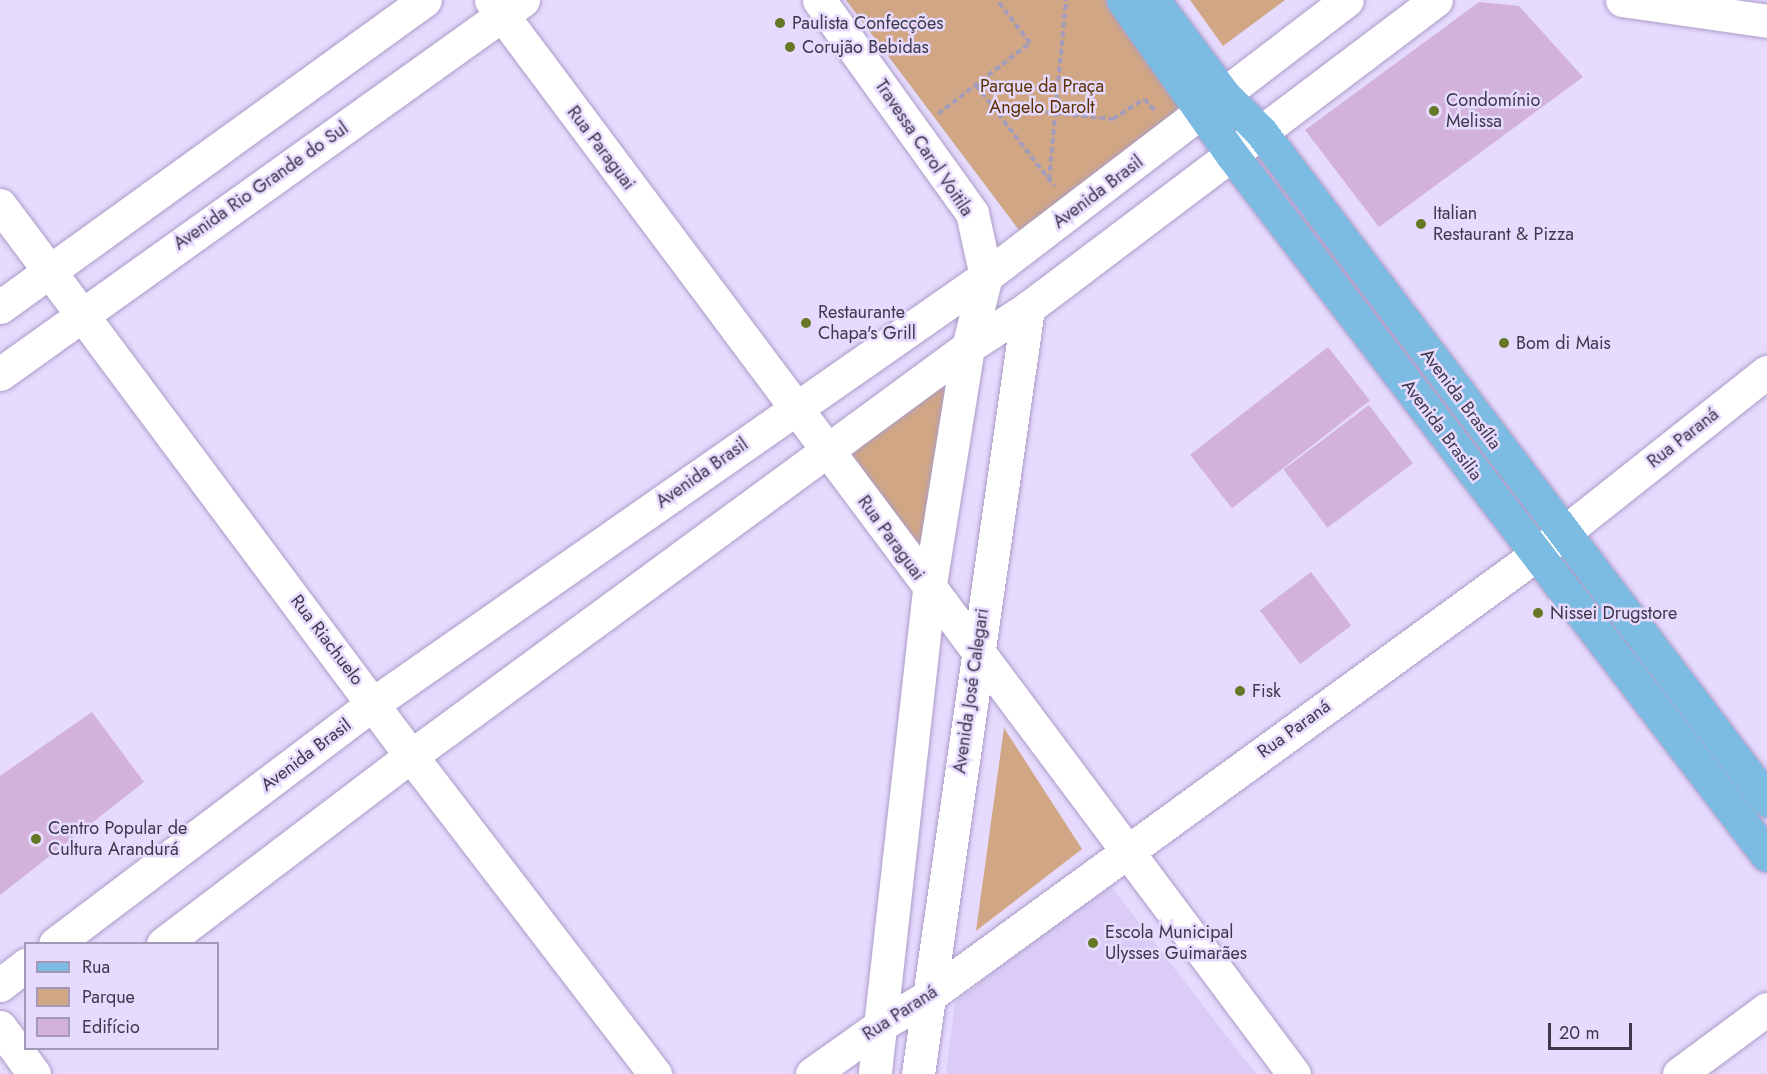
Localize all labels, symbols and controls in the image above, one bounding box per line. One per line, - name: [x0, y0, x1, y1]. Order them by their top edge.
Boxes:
- place label: Paulista Confecções: [792, 12, 943, 34]
- marker: Paulista Confecções: [773, 16, 787, 30]
- place label: Corujão Bebidas: [802, 36, 929, 58]
- marker: Corujão Bebidas: [783, 40, 797, 54]
- street label: Travessa Carol Voitila: [870, 76, 978, 220]
- park label: Parque da Praça Angelo Darolt: [980, 76, 1104, 118]
- place label: Condomínio Melissa: [1446, 90, 1540, 132]
- street label: Rua Paraguai: [562, 102, 640, 194]
- marker: Condomínio Melissa: [1427, 104, 1441, 118]
- street label: Avenida Rio Grande do Sul: [169, 117, 353, 255]
- street label: Avenida Brasil: [1049, 151, 1147, 233]
- place label: Italian Restaurant & Pizza: [1433, 203, 1574, 246]
- marker: Italian Restaurant & Pizza: [1414, 217, 1428, 231]
- place label: Restaurante Chapa's Grill: [818, 302, 916, 344]
- marker: Restaurante Chapa's Grill: [799, 316, 813, 330]
- place label: Bom di Mais: [1516, 332, 1611, 354]
- marker: Bom di Mais: [1497, 336, 1511, 350]
- street label: Avenida Brasília: [1416, 344, 1506, 454]
- street label: Avenida Brasilia: [1397, 375, 1487, 485]
- street label: Rua Paraná: [1643, 403, 1723, 473]
- street label: Avenida Brasil: [652, 433, 752, 513]
- street label: Rua Paraguai: [853, 491, 929, 585]
- street label: Rua Riachuelo: [286, 590, 368, 690]
- place label: Nissei Drugstore: [1550, 602, 1677, 624]
- marker: Nissei Drugstore: [1531, 606, 1545, 620]
- street label: Avenida José Calegari: [949, 607, 993, 775]
- place label: Fisk: [1252, 680, 1281, 702]
- marker: Fisk: [1233, 684, 1247, 698]
- street label: Rua Paraná: [1253, 695, 1335, 763]
- street label: Avenida Brasil: [257, 714, 355, 796]
- place label: Centro Popular de Cultura Arandurá: [48, 818, 187, 860]
- marker: Centro Popular de Cultura Arandurá: [29, 832, 43, 846]
- place label: Escola Municipal Ulysses Guimarães: [1105, 922, 1247, 964]
- marker: Escola Municipal Ulysses Guimarães: [1086, 936, 1100, 950]
- legend: [24, 942, 219, 1050]
- text: Rua: [82, 954, 110, 980]
- street label: Rua Paraná: [859, 981, 941, 1045]
- text: Parque: [82, 984, 135, 1010]
- scale bar: [1551, 1011, 1635, 1049]
- text: Edifício: [82, 1014, 140, 1040]
- text: 20 m: [1559, 1020, 1599, 1046]

